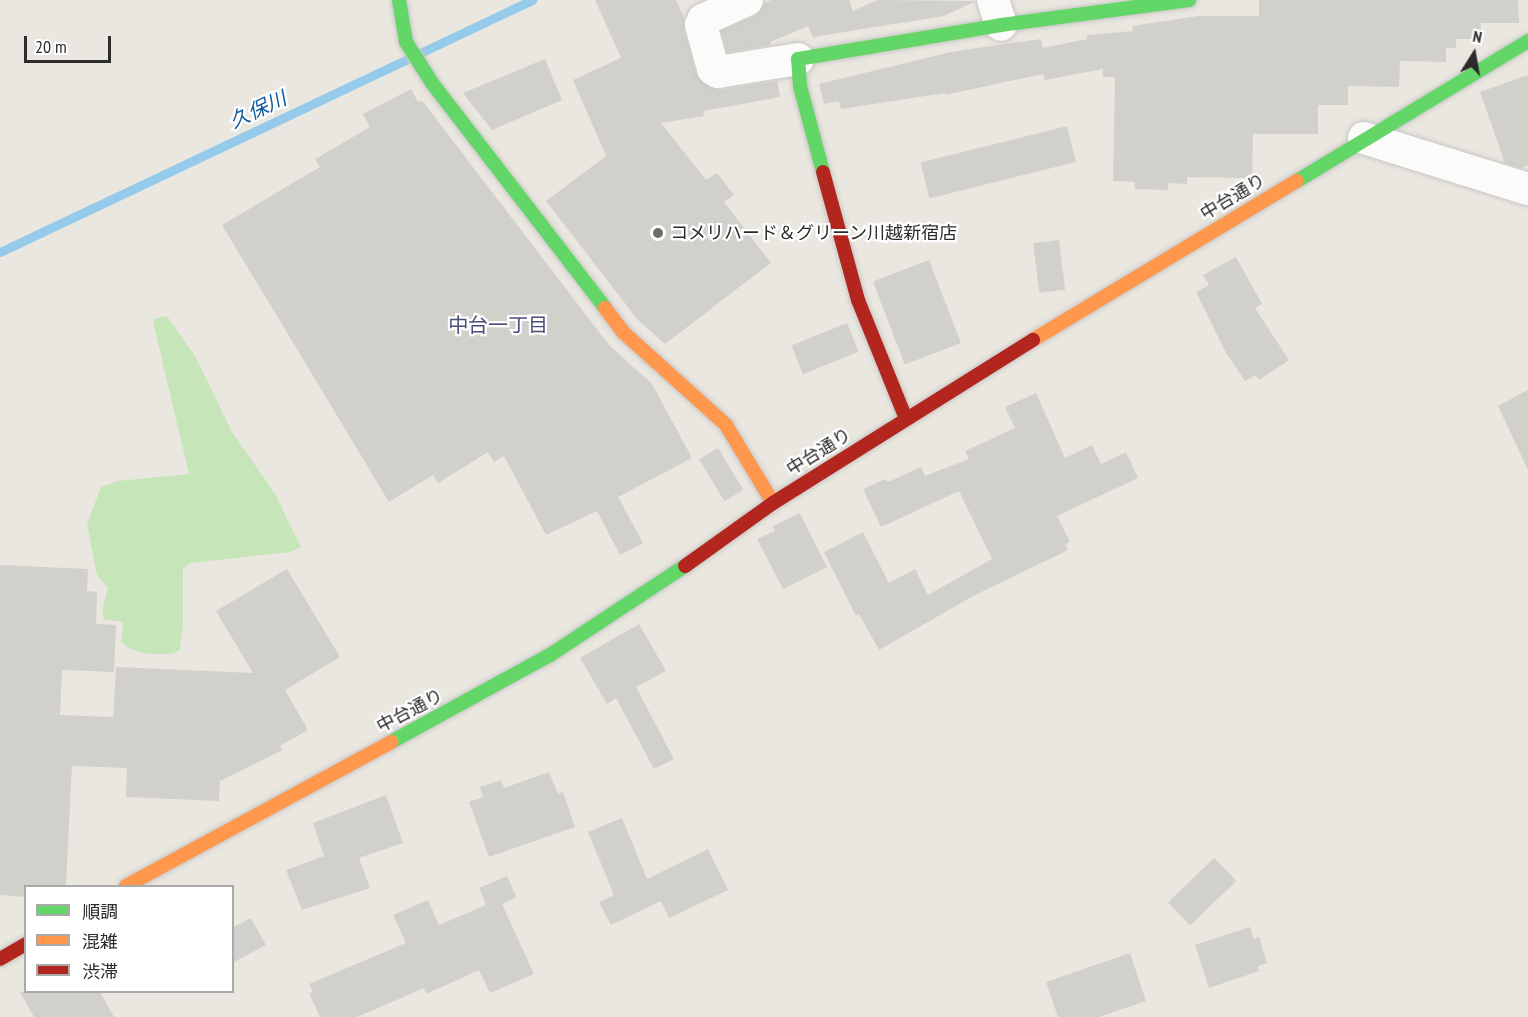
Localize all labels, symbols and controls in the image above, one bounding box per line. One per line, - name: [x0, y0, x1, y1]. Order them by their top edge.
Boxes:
- scale bar: [27, 24, 114, 62]
- north arrow: [1444, 24, 1504, 84]
- text: N: [1471, 26, 1484, 47]
- text: 20 m: [35, 35, 67, 58]
- water label: 久保川: [226, 86, 290, 134]
- street label: 中台通り: [1197, 169, 1269, 225]
- place label: コメリハード＆グリーン川越新宿店: [670, 222, 958, 244]
- marker: コメリハード＆グリーン川越新宿店: [651, 226, 665, 240]
- district label: 中台一丁目: [448, 313, 548, 337]
- street label: 中台通り: [783, 424, 855, 480]
- street label: 中台通り: [373, 685, 447, 737]
- legend: [24, 885, 234, 993]
- text: 順調: [82, 900, 118, 923]
- text: 混雑: [82, 930, 118, 953]
- text: 渋滞: [82, 960, 118, 983]

